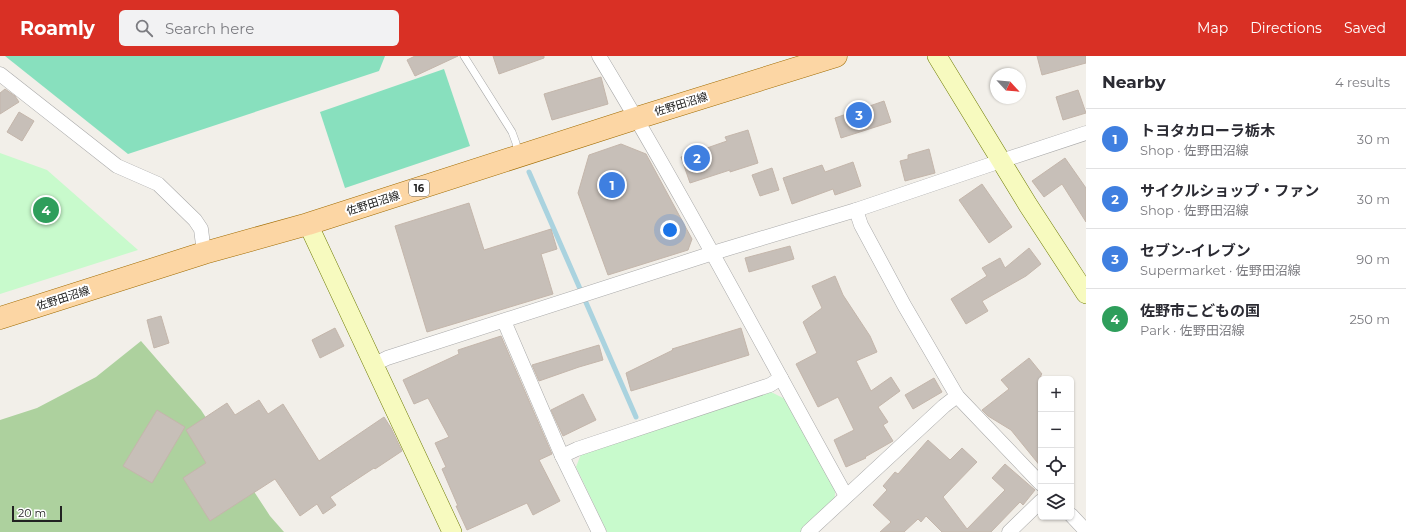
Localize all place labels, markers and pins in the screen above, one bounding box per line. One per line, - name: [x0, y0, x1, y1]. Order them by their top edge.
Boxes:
- pin: 3: [846, 100, 872, 130]
- pin: 2: [684, 143, 710, 173]
- pin: 1: [599, 170, 625, 200]
- pin: 4: [33, 195, 59, 225]

